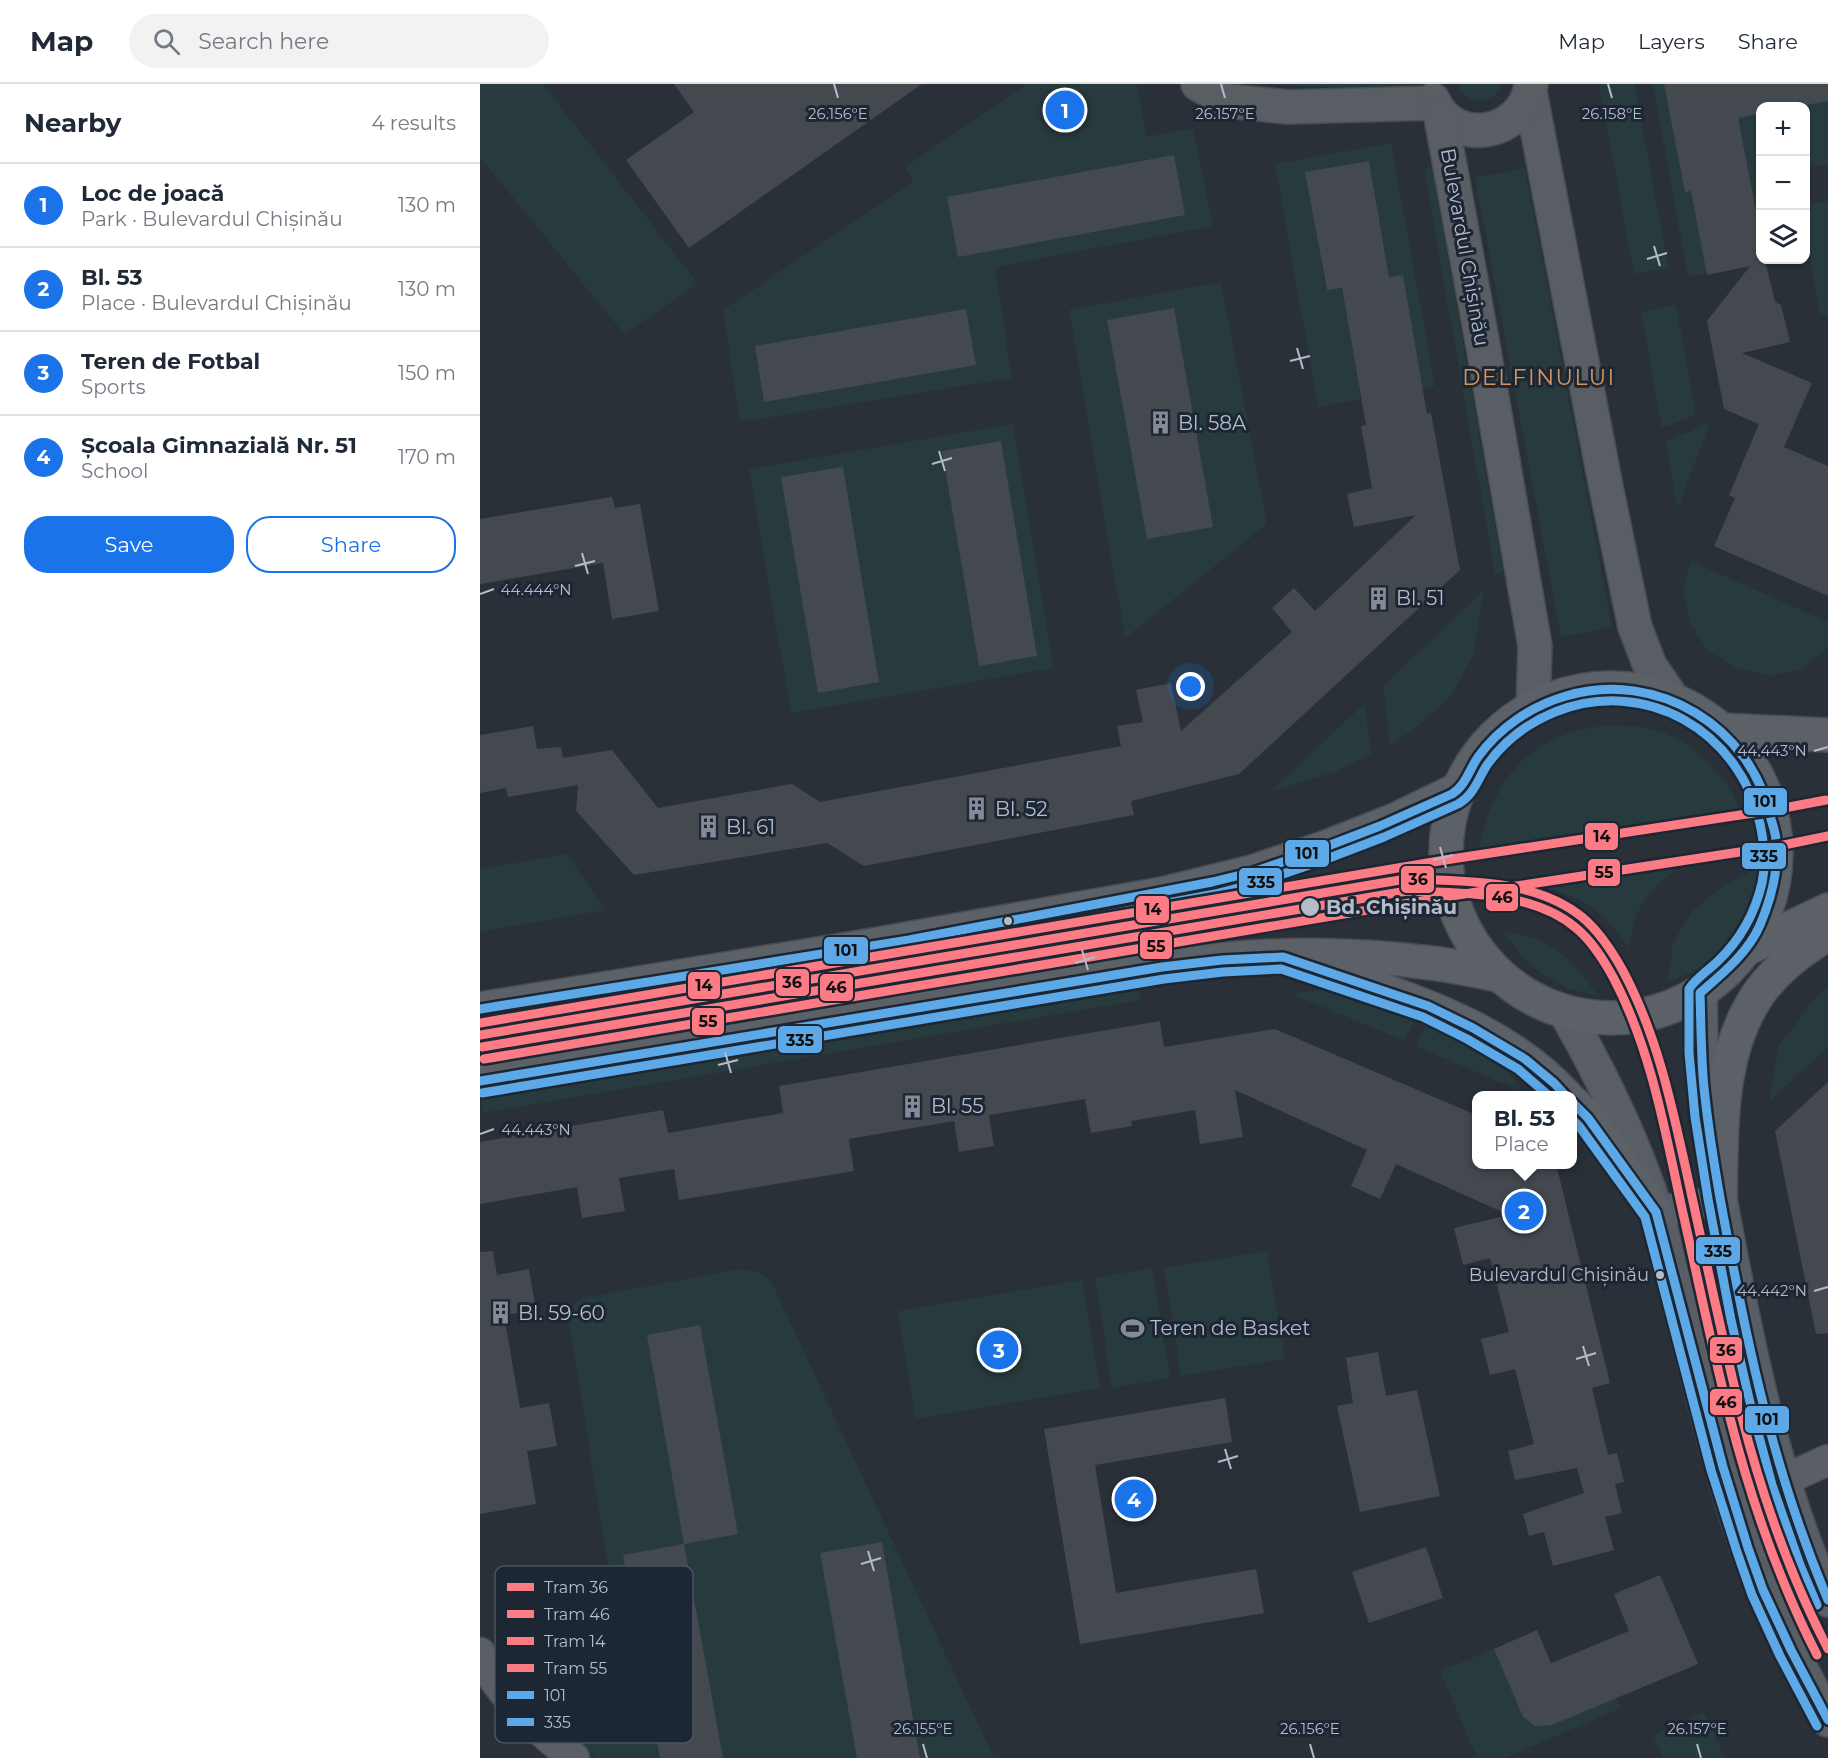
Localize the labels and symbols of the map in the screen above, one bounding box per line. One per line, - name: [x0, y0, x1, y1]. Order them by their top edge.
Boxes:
- pin: 1: [1046, 87, 1084, 132]
- text: 26.156°E: [808, 104, 868, 123]
- text: 26.157°E: [1195, 104, 1255, 123]
- text: 26.158°E: [1582, 104, 1642, 123]
- street label: Bulevardul Chișinău: [1435, 146, 1494, 348]
- district label: DELFINULUI: [1462, 364, 1616, 391]
- building icon: Bl. 58A: [1147, 410, 1173, 436]
- place label: Bl. 58A: [1178, 411, 1247, 435]
- text: 44.444°N: [501, 580, 571, 599]
- building icon: Bl. 51: [1365, 585, 1391, 611]
- place label: Bl. 51: [1396, 586, 1444, 610]
- your location: [1176, 672, 1205, 701]
- text: 44.443°N: [1737, 741, 1807, 760]
- line badge: 101: [1743, 787, 1788, 816]
- text: 101: [1753, 792, 1777, 811]
- building icon: Bl. 52: [964, 796, 990, 822]
- place label: Bl. 52: [995, 797, 1048, 821]
- building icon: Bl. 61: [695, 814, 721, 840]
- place label: Bl. 61: [726, 815, 775, 839]
- line badge: 14: [1584, 822, 1619, 851]
- text: 14: [1593, 827, 1611, 846]
- line badge: 101: [1284, 839, 1330, 868]
- line badge: 335: [1741, 842, 1787, 870]
- text: 101: [1295, 844, 1319, 863]
- text: 335: [1749, 847, 1779, 866]
- line badge: 55: [1587, 858, 1621, 887]
- text: 55: [1595, 863, 1614, 882]
- line badge: 36: [1400, 865, 1435, 894]
- line badge: 335: [1238, 867, 1283, 896]
- text: 36: [1407, 870, 1428, 889]
- text: 335: [1246, 873, 1276, 892]
- line badge: 46: [1485, 883, 1519, 912]
- text: 46: [1491, 888, 1513, 907]
- line badge: 14: [1135, 895, 1170, 924]
- place label: Bd. Chișinău: [1326, 895, 1457, 920]
- marker: Bd. Chișinău: [1299, 896, 1321, 918]
- text: 14: [1144, 900, 1162, 919]
- unlabelled marker: [1002, 915, 1014, 927]
- line badge: 55: [1139, 931, 1173, 960]
- line badge: 101: [823, 936, 869, 965]
- text: 55: [1147, 937, 1166, 956]
- text: 101: [834, 941, 858, 960]
- line badge: 36: [775, 968, 810, 997]
- line badge: 14: [687, 971, 721, 1000]
- text: 36: [781, 973, 802, 992]
- line badge: 46: [819, 973, 854, 1002]
- text: 14: [695, 976, 713, 995]
- text: 46: [825, 978, 847, 997]
- line badge: 55: [691, 1007, 725, 1036]
- text: 55: [699, 1012, 718, 1031]
- line badge: 335: [777, 1025, 823, 1054]
- text: 335: [785, 1031, 815, 1050]
- building icon: Bl. 55: [900, 1093, 926, 1119]
- place label: Bl. 55: [931, 1094, 983, 1118]
- text: 44.443°N: [501, 1120, 571, 1139]
- pin: 2: [1504, 1188, 1544, 1234]
- line badge: 335: [1695, 1236, 1741, 1265]
- text: 335: [1703, 1242, 1733, 1261]
- place label: Bulevardul Chișinău: [1469, 1264, 1649, 1287]
- marker: Bulevardul Chișinău: [1654, 1269, 1666, 1281]
- text: 44.442°N: [1737, 1281, 1807, 1300]
- building icon: Bl. 59-60: [487, 1300, 513, 1326]
- place label: Bl. 59-60: [518, 1301, 605, 1325]
- sports icon: Teren de Basket: [1119, 1315, 1145, 1341]
- place label: Teren de Basket: [1150, 1316, 1310, 1340]
- pin: 3: [980, 1328, 1018, 1372]
- line badge: 36: [1709, 1336, 1743, 1364]
- text: 36: [1715, 1341, 1736, 1360]
- line badge: 46: [1709, 1388, 1743, 1416]
- text: 46: [1715, 1393, 1737, 1412]
- line badge: 101: [1744, 1405, 1790, 1434]
- text: 101: [1755, 1410, 1779, 1429]
- pin: 4: [1114, 1476, 1154, 1522]
- legend: [495, 1566, 693, 1743]
- text: Tram 36: [544, 1578, 608, 1597]
- text: Tram 46: [544, 1605, 610, 1624]
- text: Tram 14: [544, 1632, 606, 1651]
- text: Tram 55: [544, 1659, 607, 1678]
- text: 101: [544, 1686, 566, 1705]
- text: 335: [544, 1713, 571, 1732]
- text: 26.155°E: [893, 1719, 953, 1738]
- text: 26.156°E: [1280, 1719, 1340, 1738]
- text: 26.157°E: [1667, 1719, 1727, 1738]

